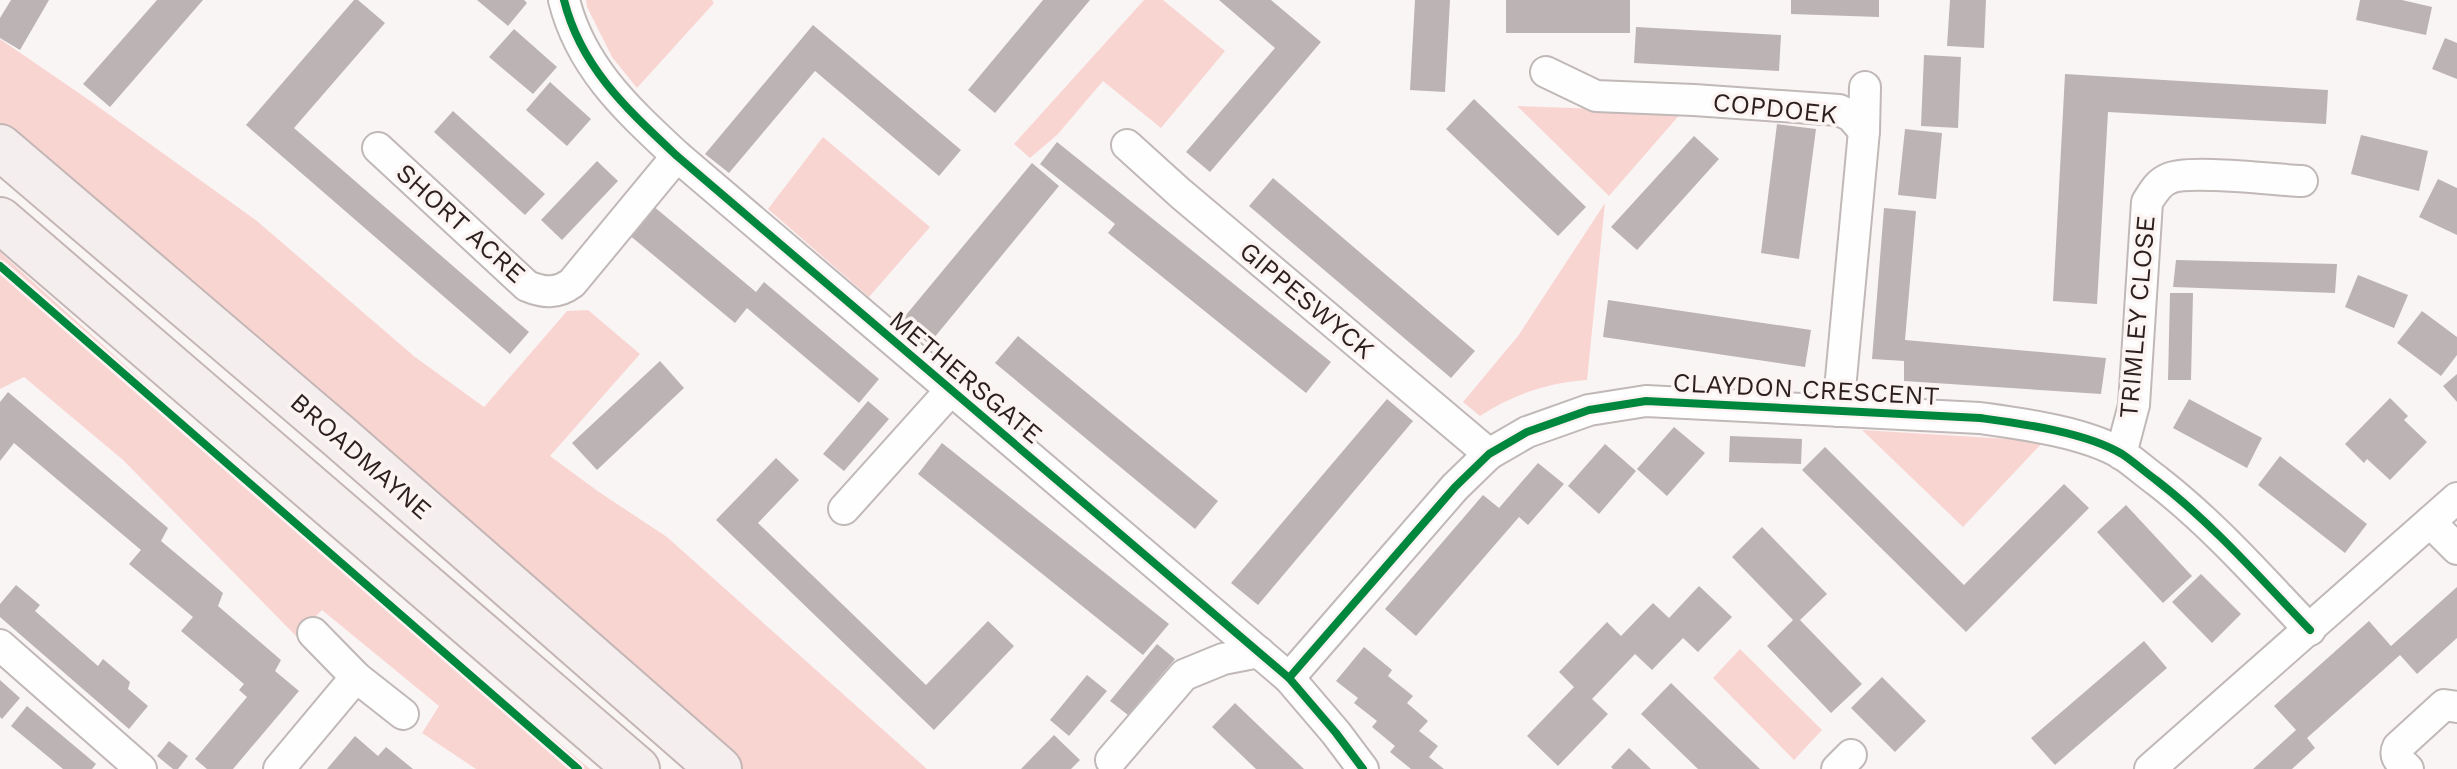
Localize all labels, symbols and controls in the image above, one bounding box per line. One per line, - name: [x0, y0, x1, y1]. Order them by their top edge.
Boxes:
- street label: COPDOEK: [1711, 87, 1839, 129]
- street label: SHORT ACRE: [390, 157, 532, 289]
- street label: TRIMLEY CLOSE: [2113, 214, 2161, 420]
- street label: GIPPESWYCK: [1234, 235, 1380, 365]
- street label: METHERSGATE: [884, 304, 1048, 450]
- street label: CLAYDON CRESCENT: [1672, 367, 1940, 411]
- street label: BROADMAYNE: [285, 387, 437, 525]

